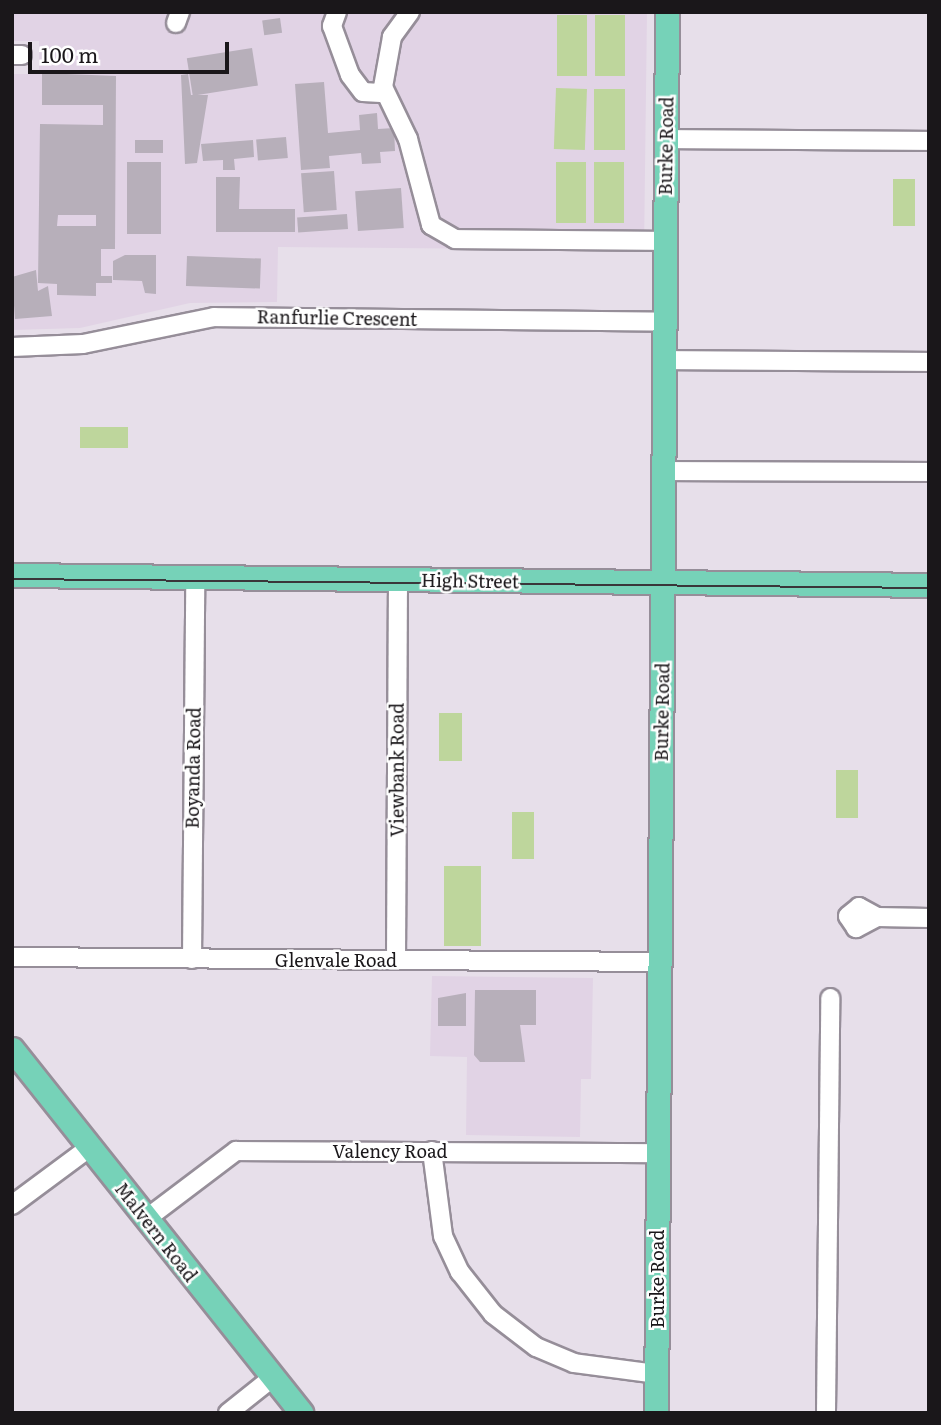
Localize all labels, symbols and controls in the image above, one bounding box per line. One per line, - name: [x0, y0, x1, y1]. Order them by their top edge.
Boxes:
- scale bar: [32, 28, 233, 72]
- text: 100 m: [41, 38, 98, 69]
- street label: Burke Road: [654, 96, 678, 196]
- street label: Ranfurlie Crescent: [257, 306, 417, 330]
- street label: High Street: [421, 569, 519, 593]
- street label: Burke Road: [650, 662, 674, 762]
- street label: Viewbank Road: [386, 703, 408, 837]
- street label: Boyanda Road: [181, 707, 205, 829]
- street label: Glenvale Road: [275, 949, 397, 971]
- street label: Valency Road: [332, 1140, 448, 1162]
- street label: Malvern Road: [111, 1178, 201, 1286]
- street label: Burke Road: [646, 1230, 668, 1328]

